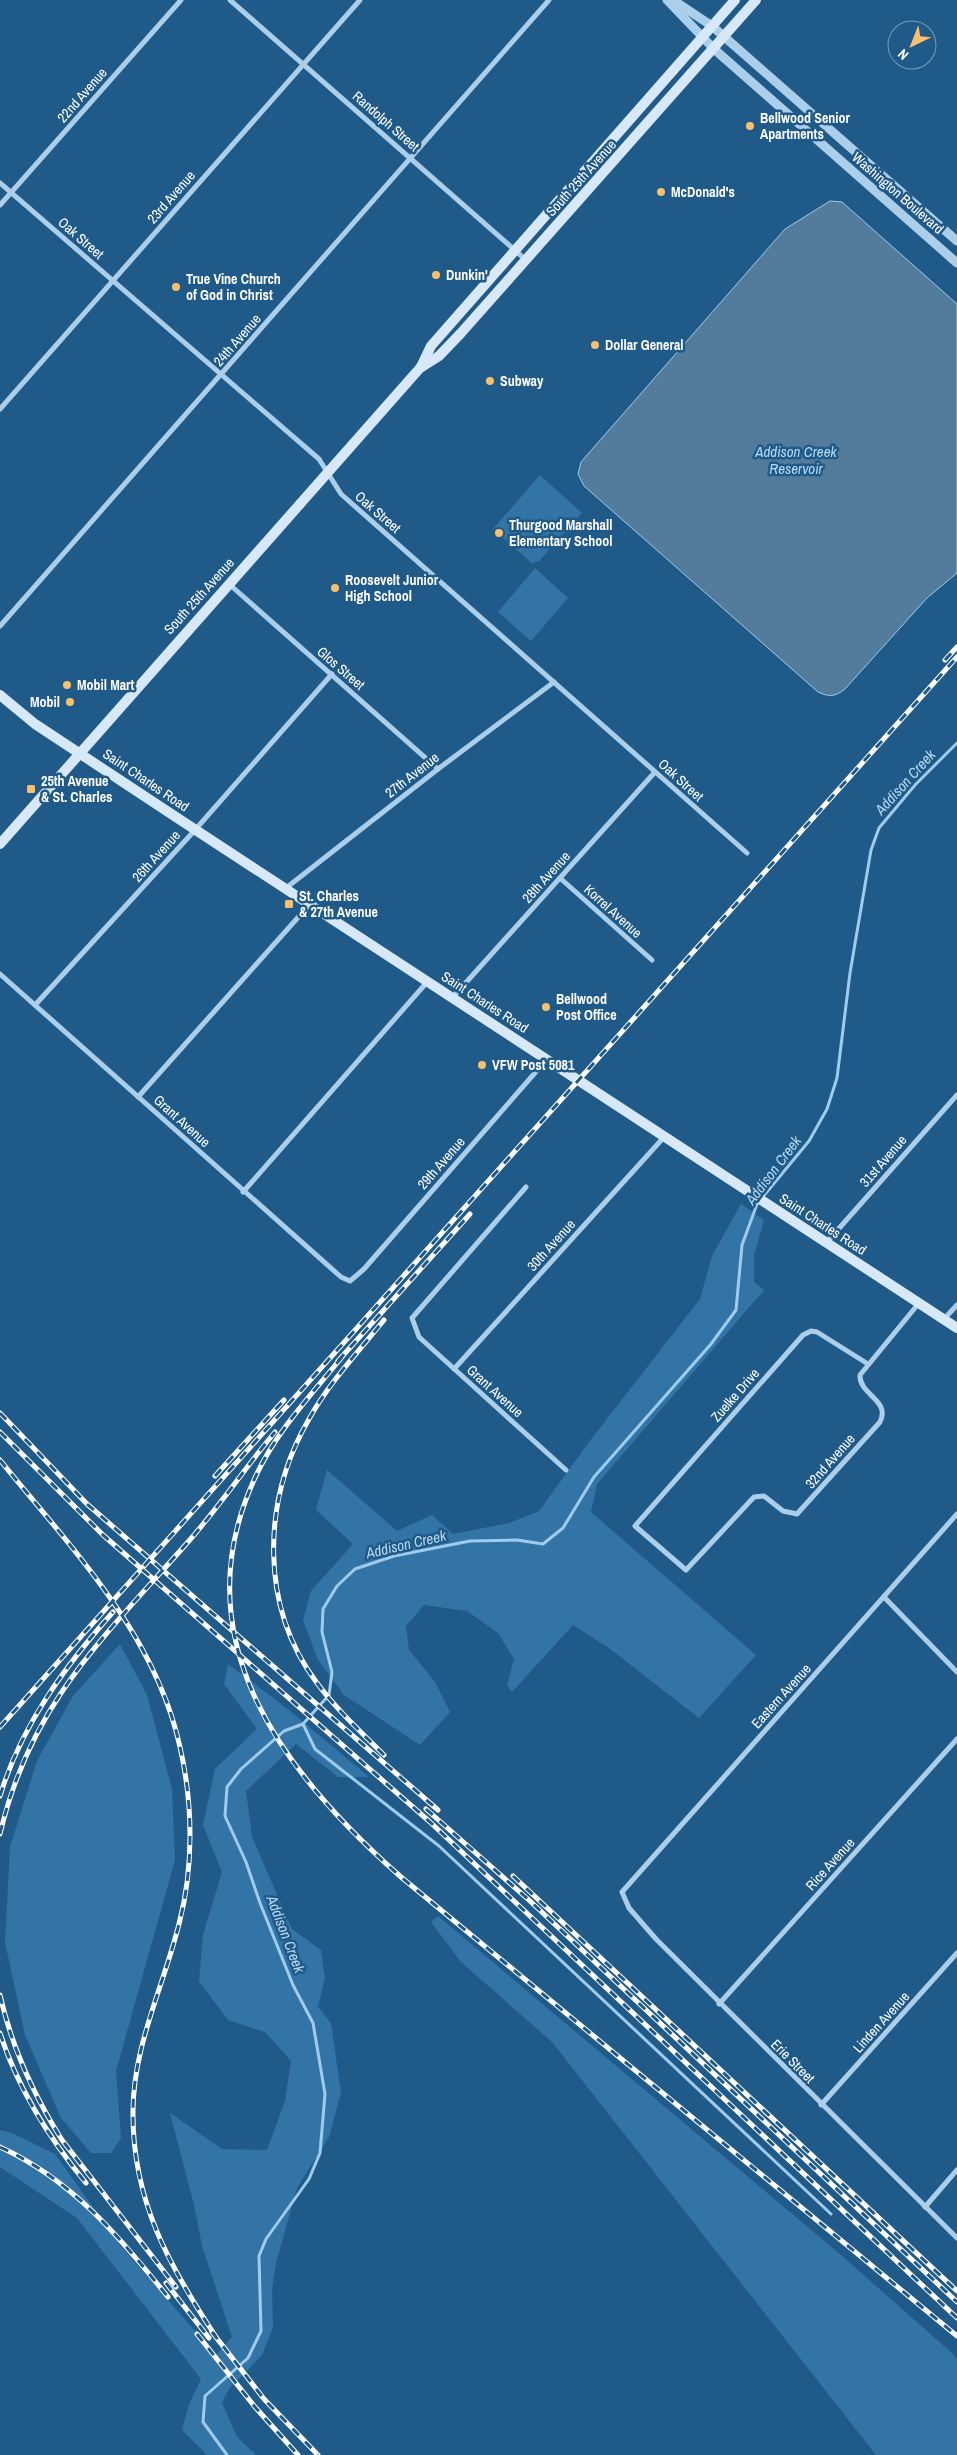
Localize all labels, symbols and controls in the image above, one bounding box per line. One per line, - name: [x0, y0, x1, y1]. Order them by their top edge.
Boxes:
- north arrow: [887, 20, 937, 70]
- text: N: [894, 45, 912, 64]
- street label: 22nd Avenue: [53, 64, 111, 126]
- street label: Randolph Street: [349, 87, 423, 155]
- place label: Bellwood Senior Apartments: [760, 109, 850, 143]
- marker: Bellwood Senior Apartments: [744, 120, 756, 132]
- street label: South 25th Avenue: [542, 136, 620, 220]
- street label: Washington Boulevard: [848, 148, 948, 238]
- street label: 23rd Avenue: [143, 167, 199, 227]
- place label: McDonald's: [671, 183, 735, 201]
- marker: McDonald's: [655, 186, 667, 198]
- street label: Oak Street: [54, 213, 108, 263]
- place label: Dunkin': [446, 266, 488, 284]
- marker: Dunkin': [430, 269, 442, 281]
- place label: True Vine Church of God in Christ: [186, 270, 281, 304]
- marker: True Vine Church of God in Christ: [170, 281, 182, 293]
- street label: 24th Avenue: [209, 310, 265, 370]
- place label: Dollar General: [605, 336, 683, 354]
- marker: Dollar General: [589, 339, 601, 351]
- place label: Subway: [500, 372, 544, 390]
- marker: Subway: [484, 375, 496, 387]
- water label: Addison Creek Reservoir: [754, 441, 838, 479]
- street label: Oak Street: [351, 487, 405, 537]
- place label: Thurgood Marshall Elementary School: [509, 516, 612, 550]
- marker: Thurgood Marshall Elementary School: [493, 527, 505, 539]
- street label: South 25th Avenue: [160, 554, 238, 638]
- place label: Roosevelt Junior High School: [345, 571, 439, 605]
- marker: Roosevelt Junior High School: [329, 582, 341, 594]
- street label: Glos Street: [313, 642, 369, 694]
- place label: Mobil Mart: [77, 676, 135, 694]
- marker: Mobil Mart: [61, 679, 73, 691]
- place label: Mobil: [30, 693, 60, 711]
- marker: Mobil: [64, 696, 76, 708]
- water label: Addison Creek: [869, 744, 941, 820]
- street label: Saint Charles Road: [99, 745, 193, 815]
- street label: 27th Avenue: [381, 748, 443, 802]
- street label: Oak Street: [655, 755, 707, 805]
- place label: 25th Avenue & St. Charles: [41, 772, 112, 806]
- marker: 25th Avenue & St. Charles: [25, 783, 37, 795]
- street label: 26th Avenue: [128, 826, 184, 886]
- street label: 28th Avenue: [518, 847, 574, 907]
- street label: Korrel Avenue: [580, 880, 646, 942]
- place label: St. Charles & 27th Avenue: [299, 887, 378, 921]
- marker: St. Charles & 27th Avenue: [283, 898, 295, 910]
- street label: Saint Charles Road: [438, 967, 532, 1037]
- place label: Bellwood Post Office: [556, 990, 617, 1024]
- marker: Bellwood Post Office: [540, 1001, 552, 1013]
- place label: VFW Post 5081: [492, 1056, 575, 1074]
- marker: VFW Post 5081: [476, 1059, 488, 1071]
- street label: Grant Avenue: [150, 1091, 214, 1151]
- water label: Addison Creek: [740, 1131, 806, 1210]
- street label: 31st Avenue: [856, 1131, 910, 1191]
- street label: 29th Avenue: [413, 1133, 469, 1193]
- street label: Saint Charles Road: [776, 1189, 870, 1259]
- street label: 30th Avenue: [523, 1215, 579, 1275]
- street label: Grant Avenue: [463, 1361, 527, 1421]
- street label: Zuelke Drive: [707, 1365, 763, 1425]
- street label: 32nd Avenue: [801, 1430, 859, 1492]
- water label: Addison Creek: [363, 1524, 449, 1564]
- street label: Eastern Avenue: [747, 1660, 815, 1732]
- street label: Rice Avenue: [802, 1834, 858, 1894]
- water label: Addison Creek: [261, 1891, 311, 1977]
- street label: Linden Avenue: [849, 1988, 913, 2056]
- street label: Erie Street: [767, 2035, 819, 2087]

